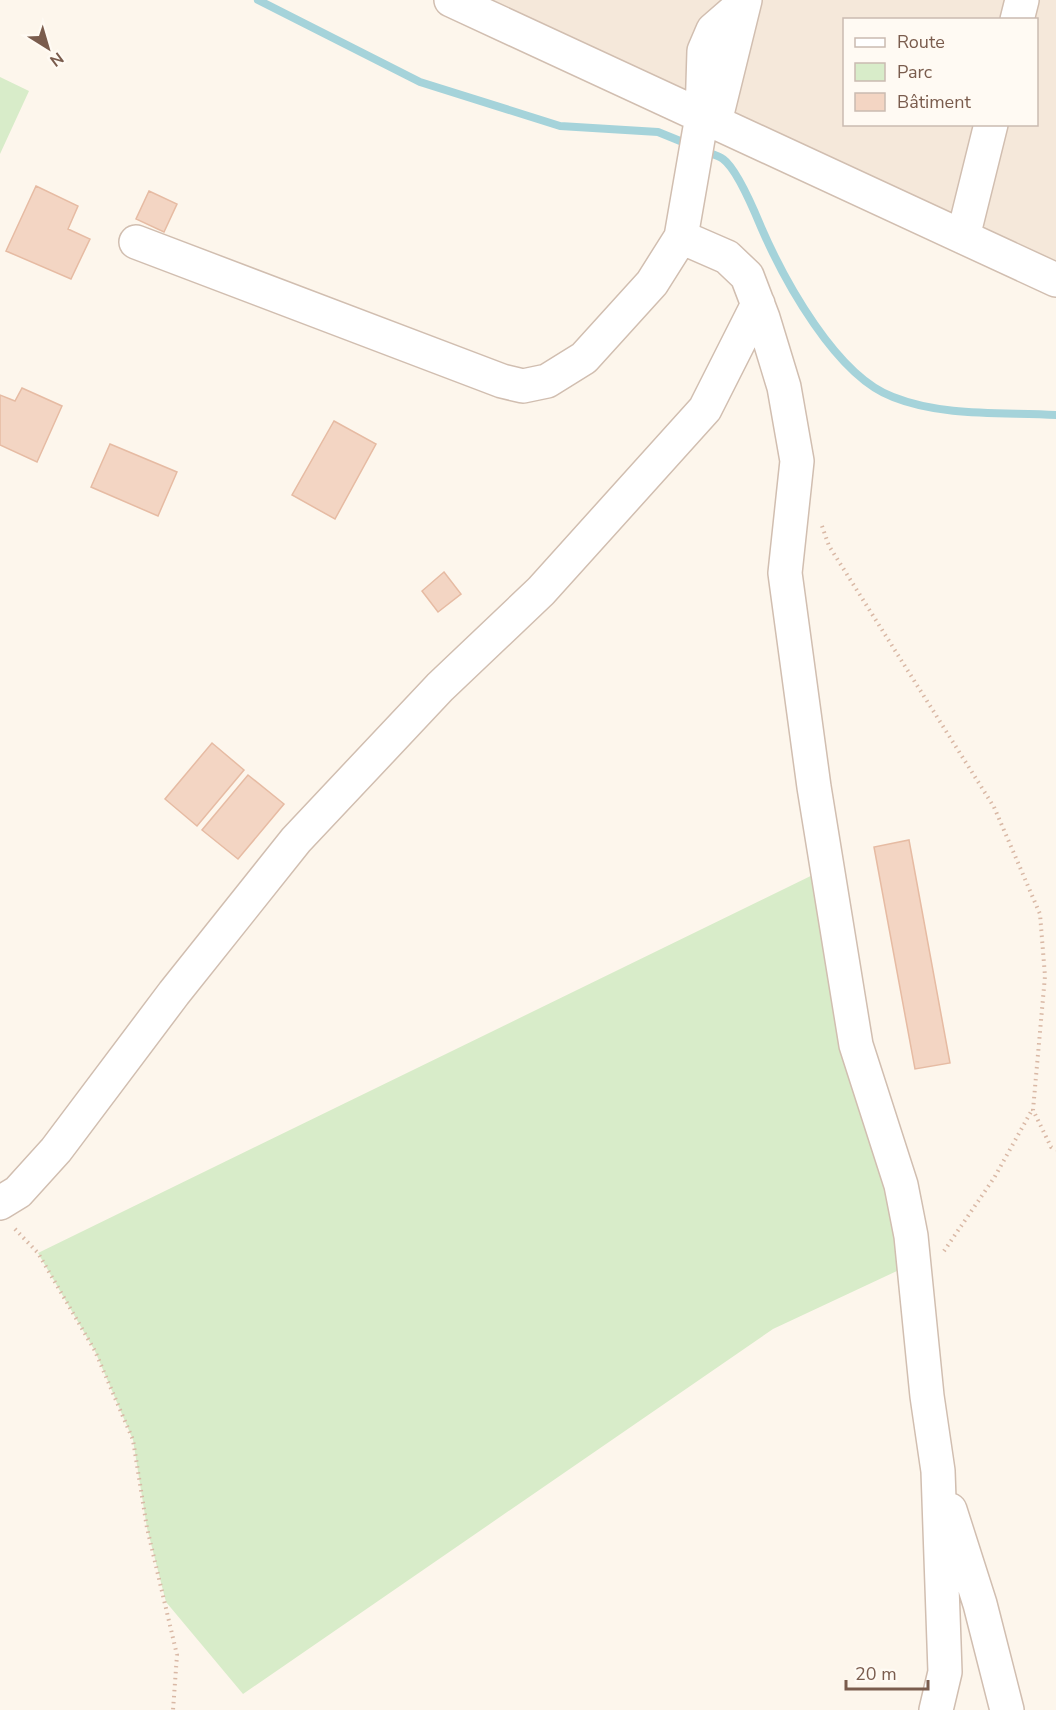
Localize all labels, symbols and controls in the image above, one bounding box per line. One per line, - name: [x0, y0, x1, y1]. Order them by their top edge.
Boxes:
- north arrow: [18, 18, 78, 78]
- legend: [843, 18, 1038, 126]
- text: Route: [897, 30, 945, 54]
- text: N: [45, 47, 68, 72]
- text: Parc: [897, 60, 932, 84]
- text: Bâtiment: [897, 90, 971, 114]
- scale bar: [846, 1653, 928, 1691]
- text: 20 m: [855, 1662, 897, 1686]

